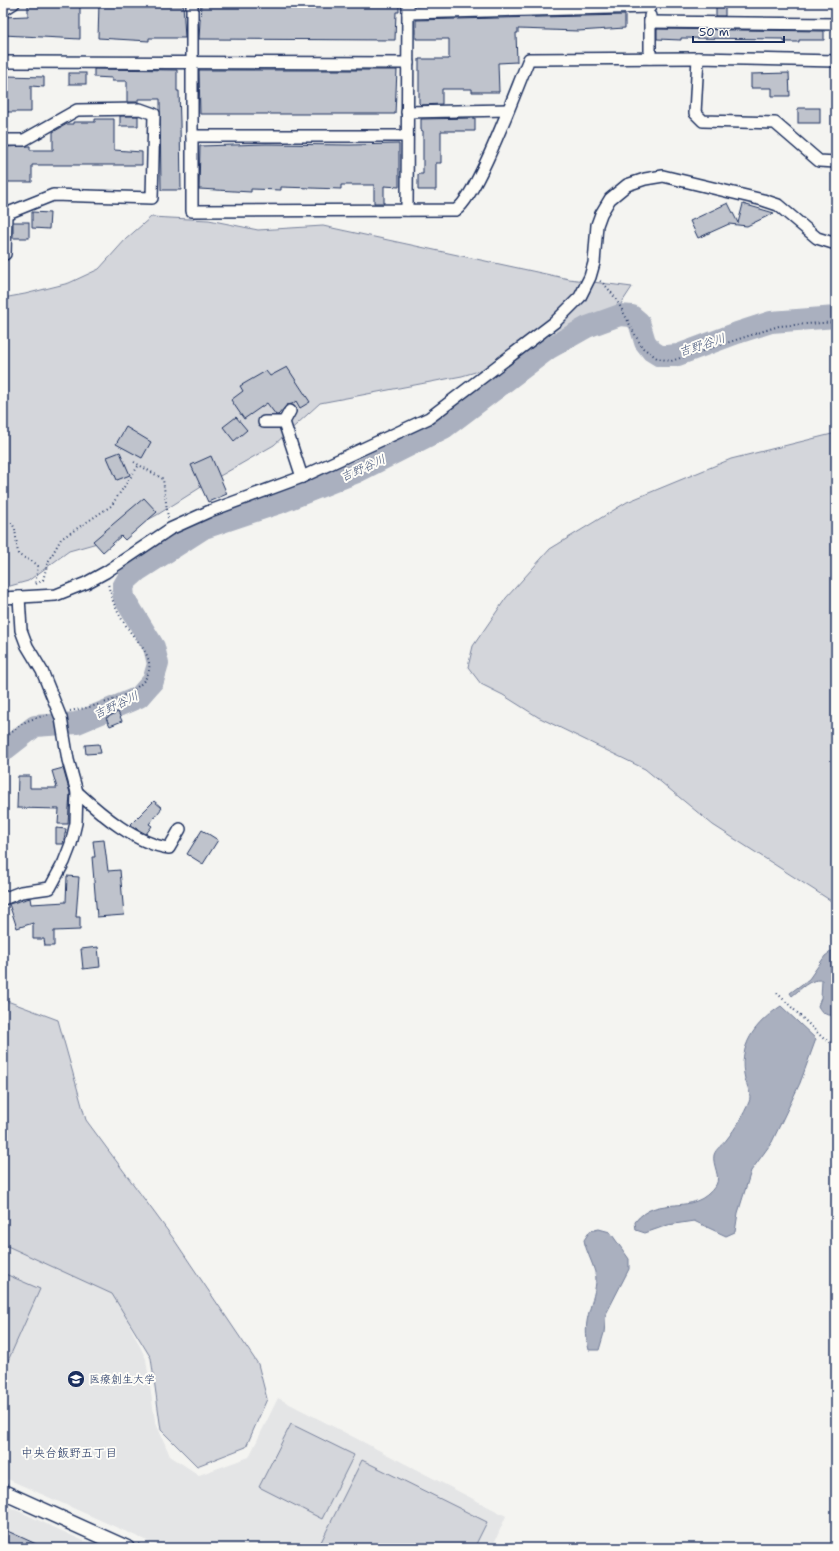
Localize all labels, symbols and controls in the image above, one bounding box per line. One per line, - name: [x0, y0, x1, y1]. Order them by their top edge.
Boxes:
- scale bar: [693, 18, 784, 44]
- text: 50 m: [699, 24, 729, 40]
- water label: 吉野谷川: [677, 330, 727, 360]
- water label: 吉野谷川: [338, 451, 388, 485]
- water label: 吉野谷川: [91, 688, 141, 722]
- school or university icon: 医療創生大学: [66, 1369, 86, 1389]
- place label: 医療創生大学: [89, 1372, 155, 1387]
- district label: 中央台飯野五丁目: [21, 1445, 117, 1461]

